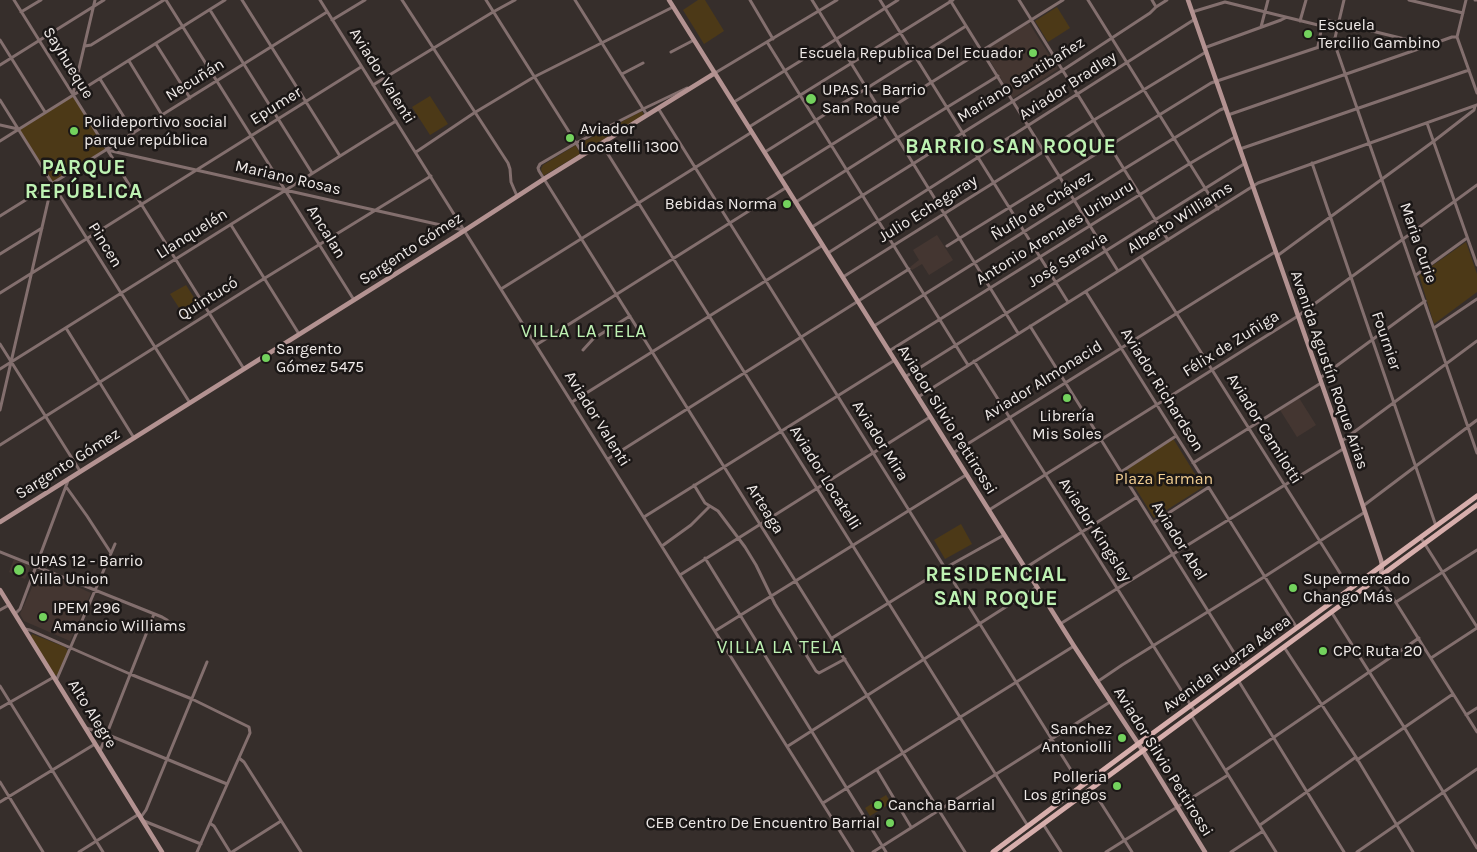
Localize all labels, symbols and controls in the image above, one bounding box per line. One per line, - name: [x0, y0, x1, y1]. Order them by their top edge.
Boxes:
- place label: Escuela Tercilio Gambino: [1318, 15, 1440, 53]
- street label: Sayhueque: [38, 24, 98, 102]
- street label: Aviador Valenti: [345, 25, 419, 127]
- marker: Escuela Tercilio Gambino: [1302, 28, 1314, 40]
- street label: Mariano Santibañez: [954, 33, 1088, 127]
- place label: Escuela Republica Del Ecuador: [799, 43, 1023, 63]
- street label: Aviador Bradley: [1016, 47, 1120, 125]
- marker: Escuela Republica Del Ecuador: [1027, 47, 1039, 59]
- street label: Necuñán: [162, 55, 228, 105]
- place label: UPAS 1 - Barrio San Roque: [822, 80, 926, 118]
- street label: Epumer: [247, 83, 305, 129]
- marker: UPAS 1 - Barrio San Roque: [804, 92, 818, 106]
- place label: Polideportivo social parque república: [84, 112, 227, 150]
- place label: Aviador Locatelli 1300: [580, 119, 679, 157]
- marker: Polideportivo social parque república: [68, 125, 80, 137]
- marker: Aviador Locatelli 1300: [564, 132, 576, 144]
- district label: BARRIO SAN ROQUE: [903, 134, 1119, 160]
- district label: PARQUE REPÚBLICA: [24, 155, 144, 205]
- street label: Mariano Rosas: [233, 156, 343, 200]
- street label: Ñuflo de Chávez: [987, 167, 1097, 245]
- street label: Julio Echegaray: [875, 171, 981, 247]
- street label: Antonio Arenales Uriburu: [972, 176, 1138, 290]
- street label: Alberto Williams: [1124, 178, 1236, 258]
- place label: Bebidas Norma: [665, 194, 777, 214]
- marker: Bebidas Norma: [781, 198, 793, 210]
- street label: Maria Curie: [1395, 200, 1441, 286]
- street label: Ancalan: [302, 202, 350, 262]
- street label: Llanquelén: [153, 205, 231, 263]
- street label: Sargento Gómez: [356, 208, 466, 290]
- street label: Pincen: [84, 219, 126, 271]
- street label: José Saravia: [1025, 228, 1111, 292]
- street label: Avenida Agustín Roque Arias: [1286, 268, 1372, 472]
- street label: Quintucó: [174, 273, 242, 325]
- street label: Félix de Zuñiga: [1179, 307, 1283, 381]
- street label: Fournier: [1367, 309, 1405, 373]
- district label: VILLA LA TELA: [519, 321, 649, 343]
- street label: Aviador Richardson: [1116, 325, 1208, 455]
- street label: Aviador Almonacid: [980, 337, 1106, 425]
- place label: Sargento Gómez 5475: [276, 339, 364, 377]
- street label: Aviador Silvio Pettirossi: [893, 342, 1001, 498]
- marker: Sargento Gómez 5475: [260, 352, 272, 364]
- street label: Aviador Valenti: [560, 368, 634, 470]
- street label: Aviador Camilotti: [1222, 370, 1306, 488]
- marker: Librería Mis Soles: [1061, 392, 1073, 404]
- street label: Aviador Mira: [848, 397, 912, 485]
- place label: Librería Mis Soles: [1032, 406, 1102, 444]
- street label: Aviador Locatelli: [785, 422, 865, 534]
- street label: Sargento Gómez: [12, 424, 124, 504]
- park label: Plaza Farman: [1115, 469, 1213, 489]
- street label: Aviador Kingsley: [1054, 474, 1136, 586]
- street label: Arteaga: [742, 480, 788, 538]
- street label: Aviador Abel: [1147, 498, 1211, 584]
- place label: UPAS 12 - Barrio Villa Union: [30, 551, 143, 589]
- district label: RESIDENCIAL SAN ROQUE: [924, 562, 1068, 612]
- marker: UPAS 12 - Barrio Villa Union: [12, 563, 26, 577]
- place label: Supermercado Chango Más: [1303, 569, 1410, 607]
- marker: Supermercado Chango Más: [1287, 582, 1299, 594]
- place label: IPEM 296 Amancio Williams: [53, 598, 186, 636]
- marker: IPEM 296 Amancio Williams: [37, 611, 49, 623]
- street label: Avenida Fuerza Aérea: [1159, 611, 1295, 717]
- district label: VILLA LA TELA: [715, 637, 845, 659]
- place label: CPC Ruta 20: [1333, 641, 1422, 661]
- marker: CPC Ruta 20: [1317, 645, 1329, 657]
- street label: Alto Alegre: [63, 676, 121, 752]
- street label: Aviador Silvio Pettirossi: [1109, 684, 1217, 840]
- place label: Sanchez Antoniolli: [1041, 719, 1112, 757]
- marker: Sanchez Antoniolli: [1116, 732, 1128, 744]
- place label: Polleria Los gringos: [1023, 767, 1107, 805]
- marker: Polleria Los gringos: [1111, 780, 1123, 792]
- place label: Cancha Barrial: [888, 795, 995, 815]
- marker: Cancha Barrial: [872, 799, 884, 811]
- place label: CEB Centro De Encuentro Barrial: [646, 813, 880, 833]
- marker: CEB Centro De Encuentro Barrial: [884, 817, 896, 829]

